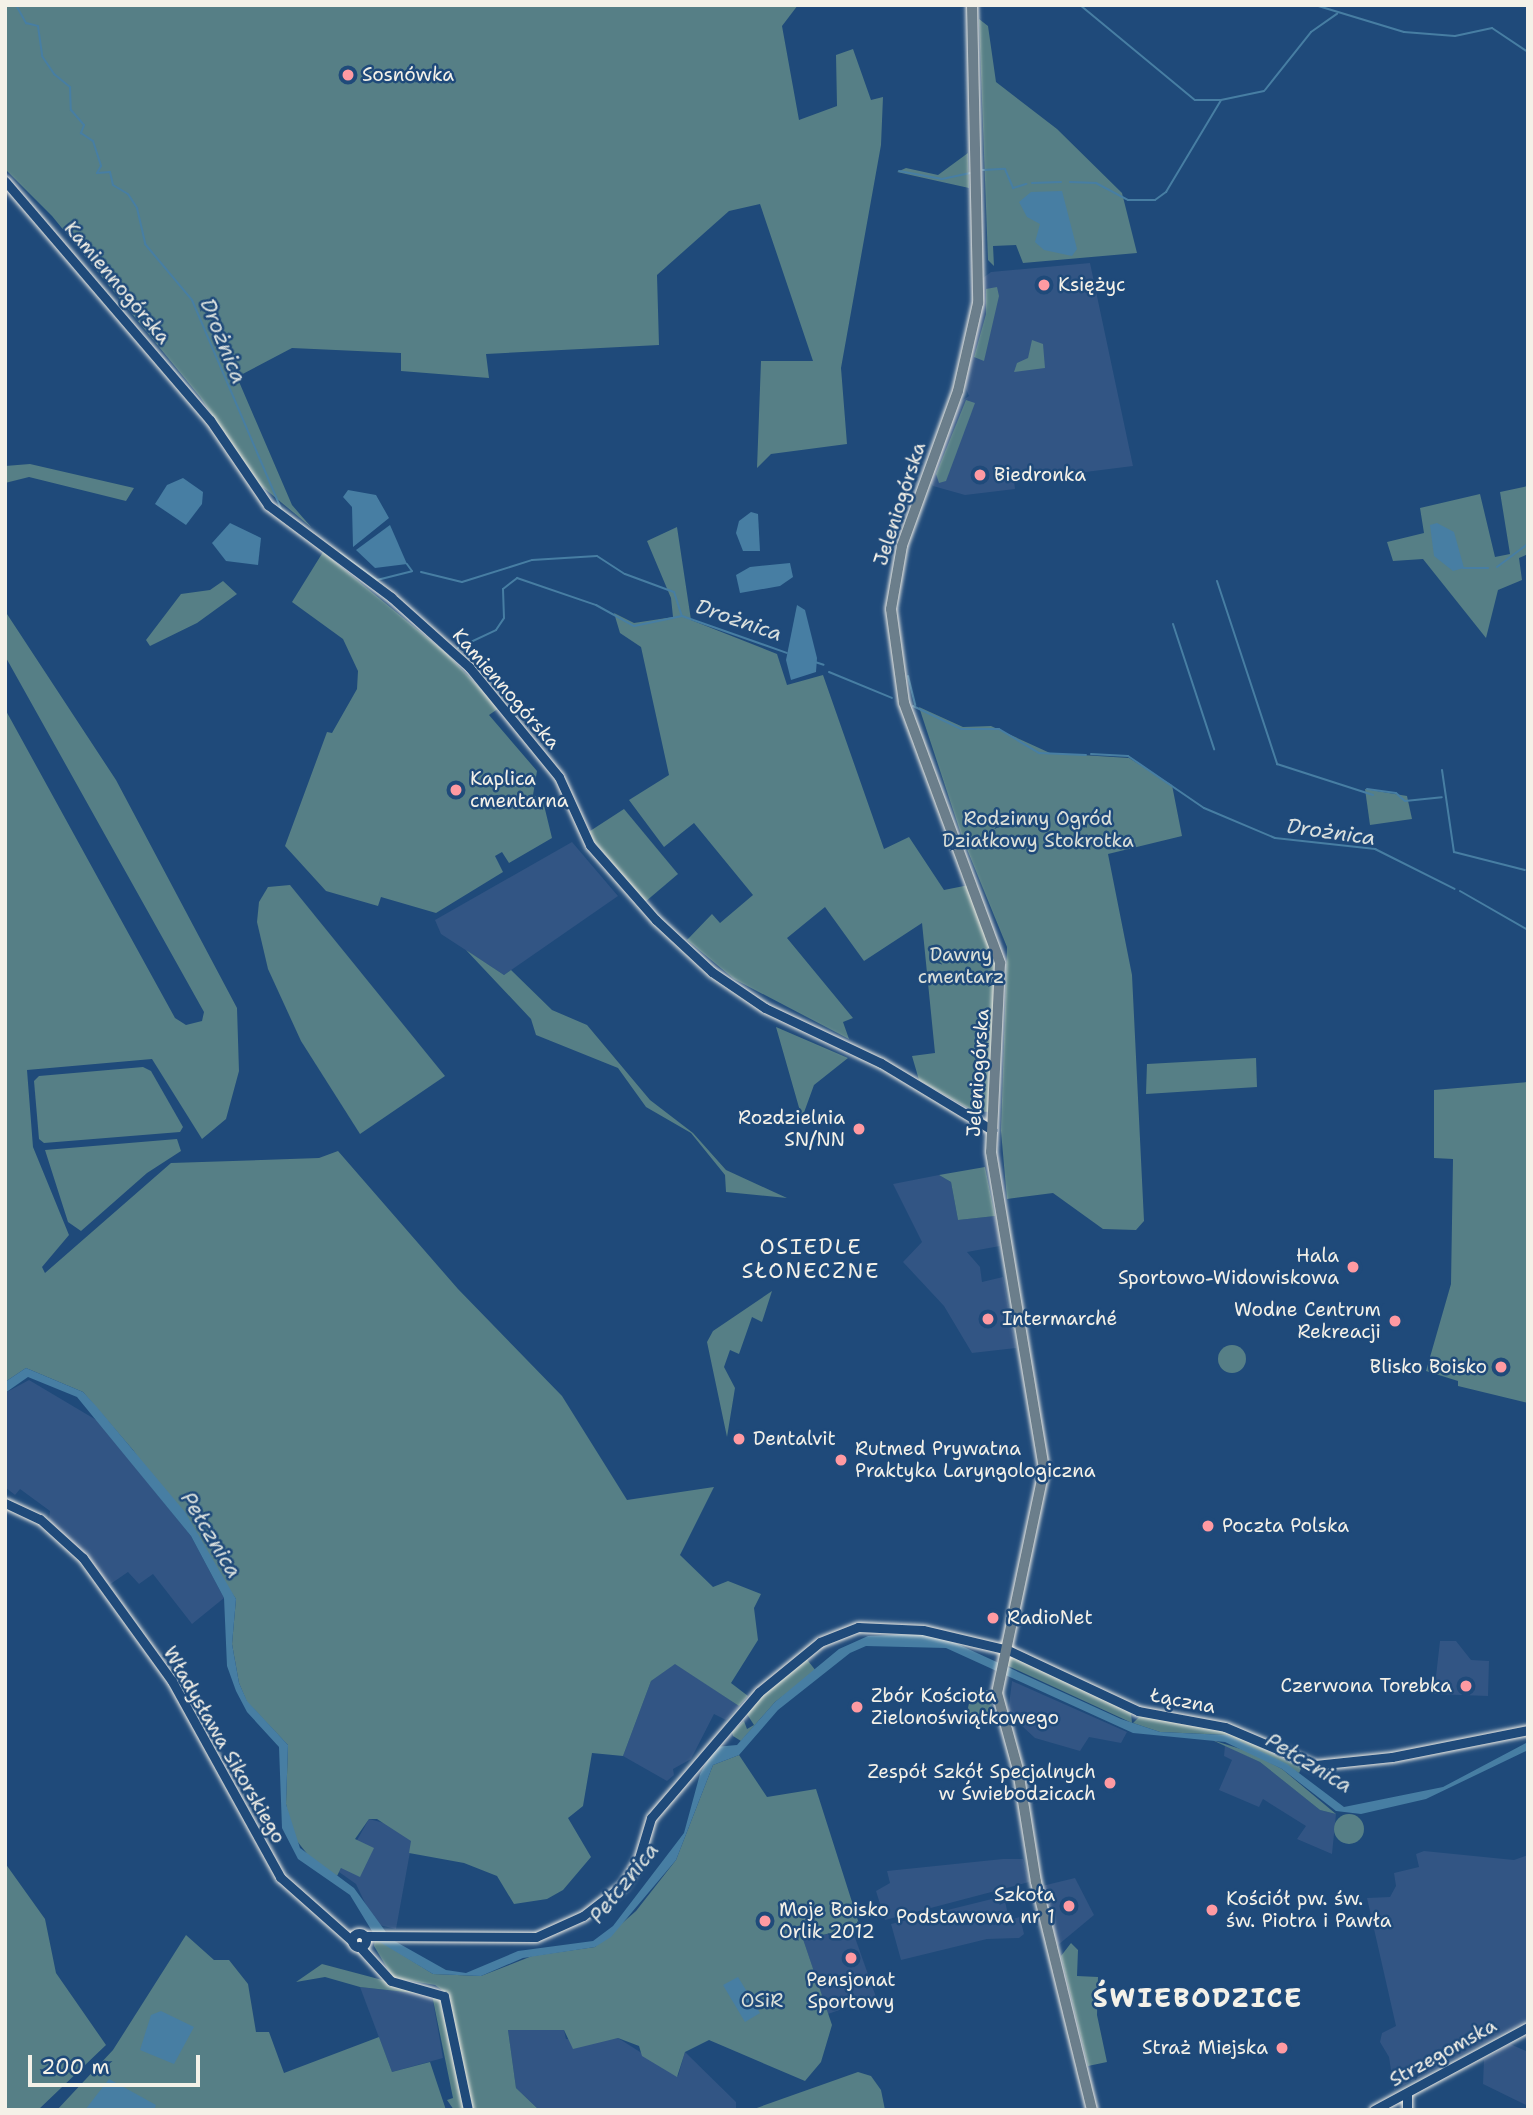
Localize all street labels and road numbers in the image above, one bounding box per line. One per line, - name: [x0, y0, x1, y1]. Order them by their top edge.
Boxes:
- street label: Kamiennogórska: [59, 217, 175, 349]
- street label: Jeleniogórska: [869, 439, 931, 569]
- street label: Kamiennogórska: [447, 624, 565, 754]
- street label: Jeleniogórska: [962, 1008, 994, 1138]
- street label: Władysława Sikorskiego: [158, 1642, 290, 1848]
- street label: Łączna: [1149, 1684, 1217, 1718]
- street label: Strzegomska: [1386, 2014, 1500, 2092]

